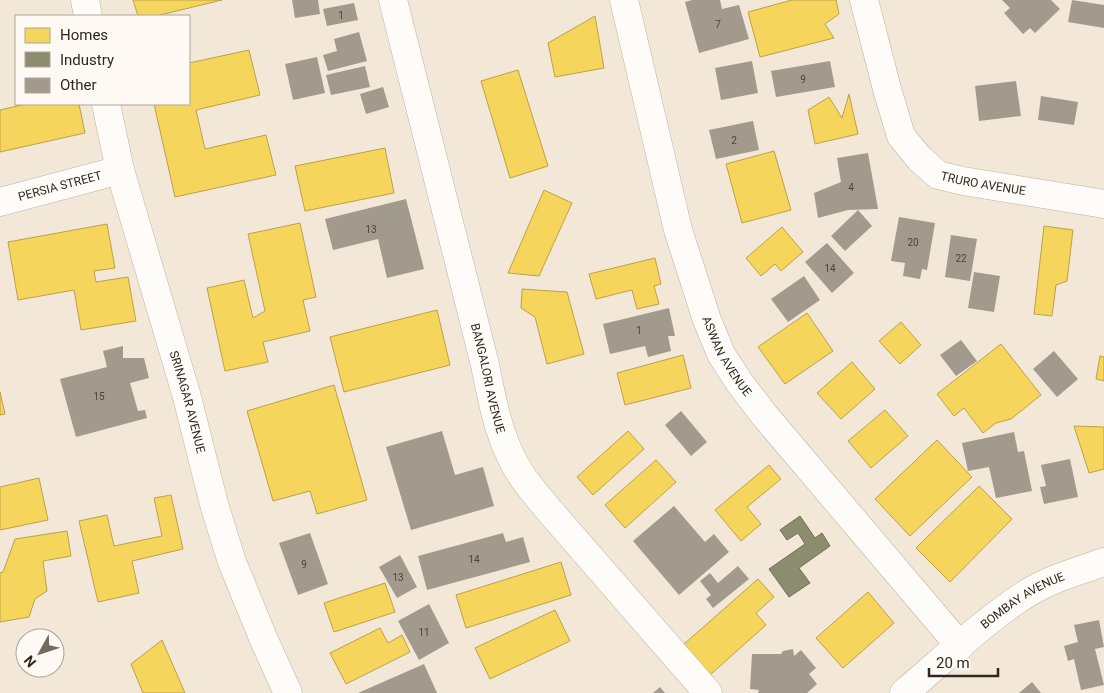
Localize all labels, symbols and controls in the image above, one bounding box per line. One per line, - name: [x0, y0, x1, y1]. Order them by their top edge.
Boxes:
- house number: 1: [338, 10, 344, 21]
- legend: [15, 15, 190, 105]
- house number: 7: [715, 19, 721, 30]
- text: Homes: [60, 26, 108, 44]
- text: Industry: [60, 51, 114, 69]
- house number: 9: [800, 74, 806, 85]
- text: Other: [60, 76, 97, 94]
- house number: 2: [731, 135, 737, 146]
- street label: PERSIA STREET: [17, 168, 103, 204]
- street label: TRURO AVENUE: [939, 169, 1027, 198]
- house number: 4: [848, 182, 854, 193]
- house number: 13: [365, 224, 377, 235]
- house number: 20: [907, 237, 919, 248]
- house number: 22: [955, 253, 967, 264]
- house number: 14: [824, 263, 836, 274]
- street label: ASWAN AVENUE: [699, 314, 754, 399]
- street label: BANGALORI AVENUE: [468, 322, 508, 435]
- house number: 1: [636, 325, 642, 336]
- street label: SRINAGAR AVENUE: [167, 349, 208, 455]
- house number: 15: [93, 391, 105, 402]
- house number: 14: [468, 554, 480, 565]
- house number: 9: [301, 559, 307, 570]
- street label: BOMBAY AVENUE: [978, 569, 1066, 632]
- house number: 13: [392, 572, 404, 583]
- house number: 11: [418, 627, 430, 638]
- north arrow: [15, 628, 65, 678]
- scale bar: [929, 646, 998, 678]
- text: N: [21, 652, 39, 670]
- text: 20 m: [936, 654, 970, 672]

